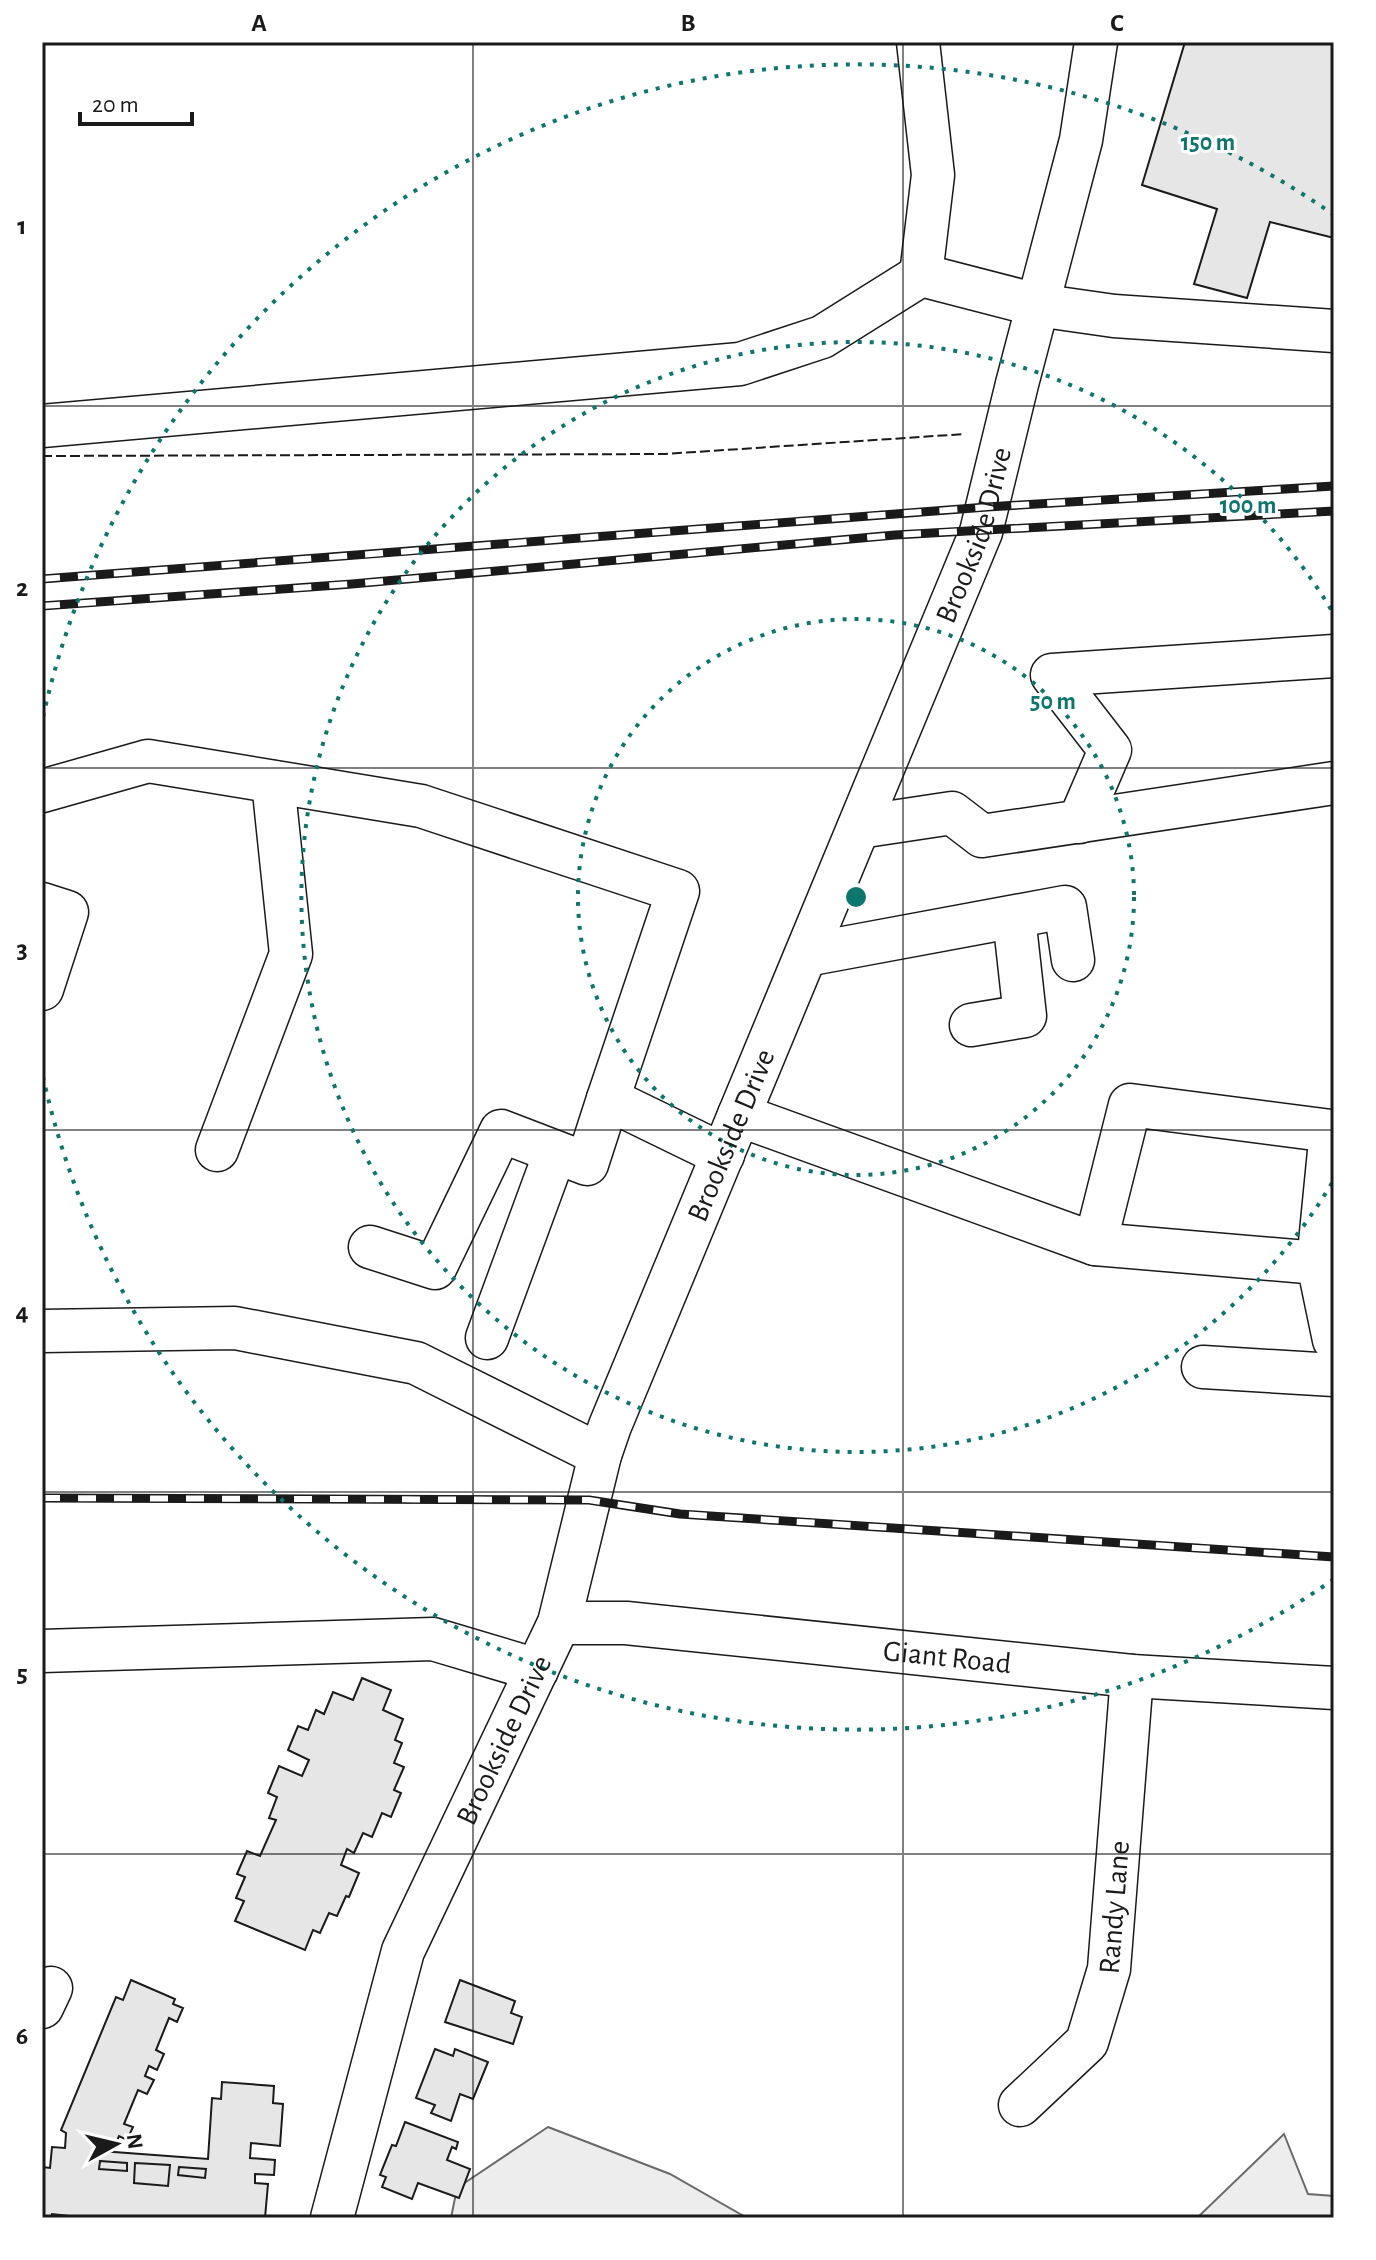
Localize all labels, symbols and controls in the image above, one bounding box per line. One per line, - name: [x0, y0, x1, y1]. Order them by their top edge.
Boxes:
- text: A: [251, 10, 267, 36]
- text: B: [680, 10, 696, 36]
- text: C: [1110, 10, 1124, 36]
- scale bar: [80, 76, 192, 126]
- text: 20 m: [92, 93, 139, 117]
- text: 150 m: [1181, 131, 1235, 155]
- text: 1: [17, 213, 27, 239]
- street label: Brookside Drive: [931, 444, 1017, 628]
- text: 100 m: [1220, 494, 1276, 518]
- text: 2: [16, 575, 28, 601]
- text: 50 m: [1030, 690, 1076, 714]
- centre of rings: [842, 883, 870, 911]
- text: 3: [16, 937, 28, 963]
- street label: Brookside Drive: [683, 1045, 781, 1226]
- text: 4: [15, 1299, 29, 1325]
- street label: Giant Road: [882, 1636, 1013, 1679]
- street label: Brookside Drive: [451, 1651, 557, 1830]
- text: 5: [16, 1661, 28, 1687]
- street label: Randy Lane: [1095, 1840, 1135, 1975]
- text: 6: [16, 2023, 28, 2049]
- north arrow: [76, 2104, 156, 2184]
- text: N: [123, 2132, 147, 2150]

